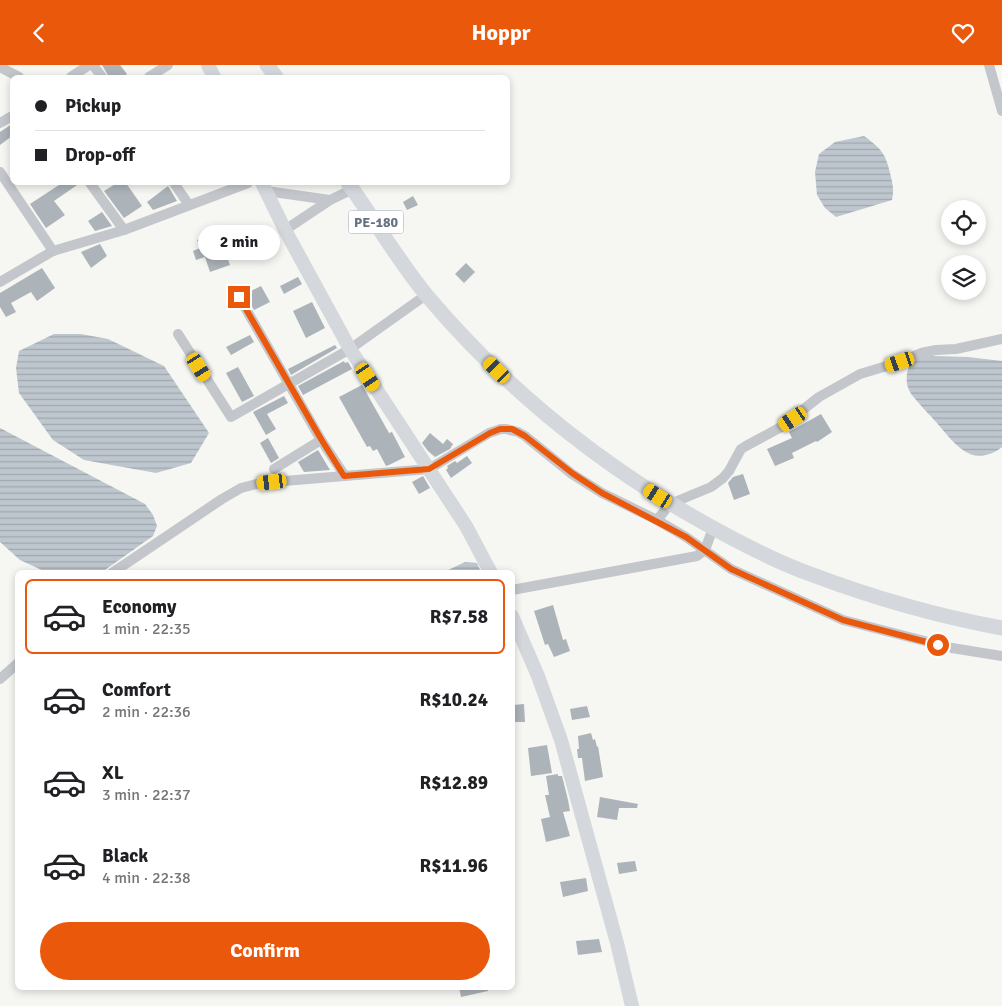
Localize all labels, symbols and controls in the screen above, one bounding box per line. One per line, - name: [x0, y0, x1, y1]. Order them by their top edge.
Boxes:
- icon: back: [25, 19, 53, 47]
- text: Hoppr: [472, 19, 531, 46]
- icon: heart: [949, 19, 977, 47]
- text: Pickup: [65, 94, 121, 118]
- text: Drop-off: [65, 143, 135, 167]
- map controls: [941, 200, 986, 300]
- button: locate: [941, 200, 986, 245]
- road number: PE-180: [348, 211, 404, 233]
- callout: 2 min: [198, 225, 280, 259]
- text: 2 min: [220, 232, 258, 252]
- button: layers: [941, 255, 986, 300]
- route end: [228, 286, 250, 308]
- car: [184, 350, 213, 384]
- car: [883, 350, 916, 374]
- car: [481, 354, 512, 386]
- car: [353, 360, 382, 394]
- car: [776, 404, 809, 434]
- car: [256, 473, 287, 491]
- car: [641, 482, 674, 510]
- icon: car: [42, 594, 87, 639]
- text: Economy: [102, 595, 176, 619]
- text: R$7.58: [430, 605, 488, 629]
- text: 1 min · 22:35: [102, 619, 191, 639]
- route start: [927, 634, 949, 656]
- icon: car: [42, 677, 87, 722]
- text: Comfort: [102, 678, 171, 702]
- text: R$10.24: [420, 688, 488, 712]
- text: 2 min · 22:36: [102, 702, 191, 722]
- icon: car: [42, 760, 87, 805]
- text: XL: [102, 761, 124, 785]
- text: R$12.89: [420, 771, 488, 795]
- text: 3 min · 22:37: [102, 785, 191, 805]
- icon: car: [42, 843, 87, 888]
- text: Black: [102, 844, 148, 868]
- text: R$11.96: [420, 854, 488, 878]
- text: 4 min · 22:38: [102, 868, 191, 888]
- button: Confirm: [40, 922, 490, 980]

